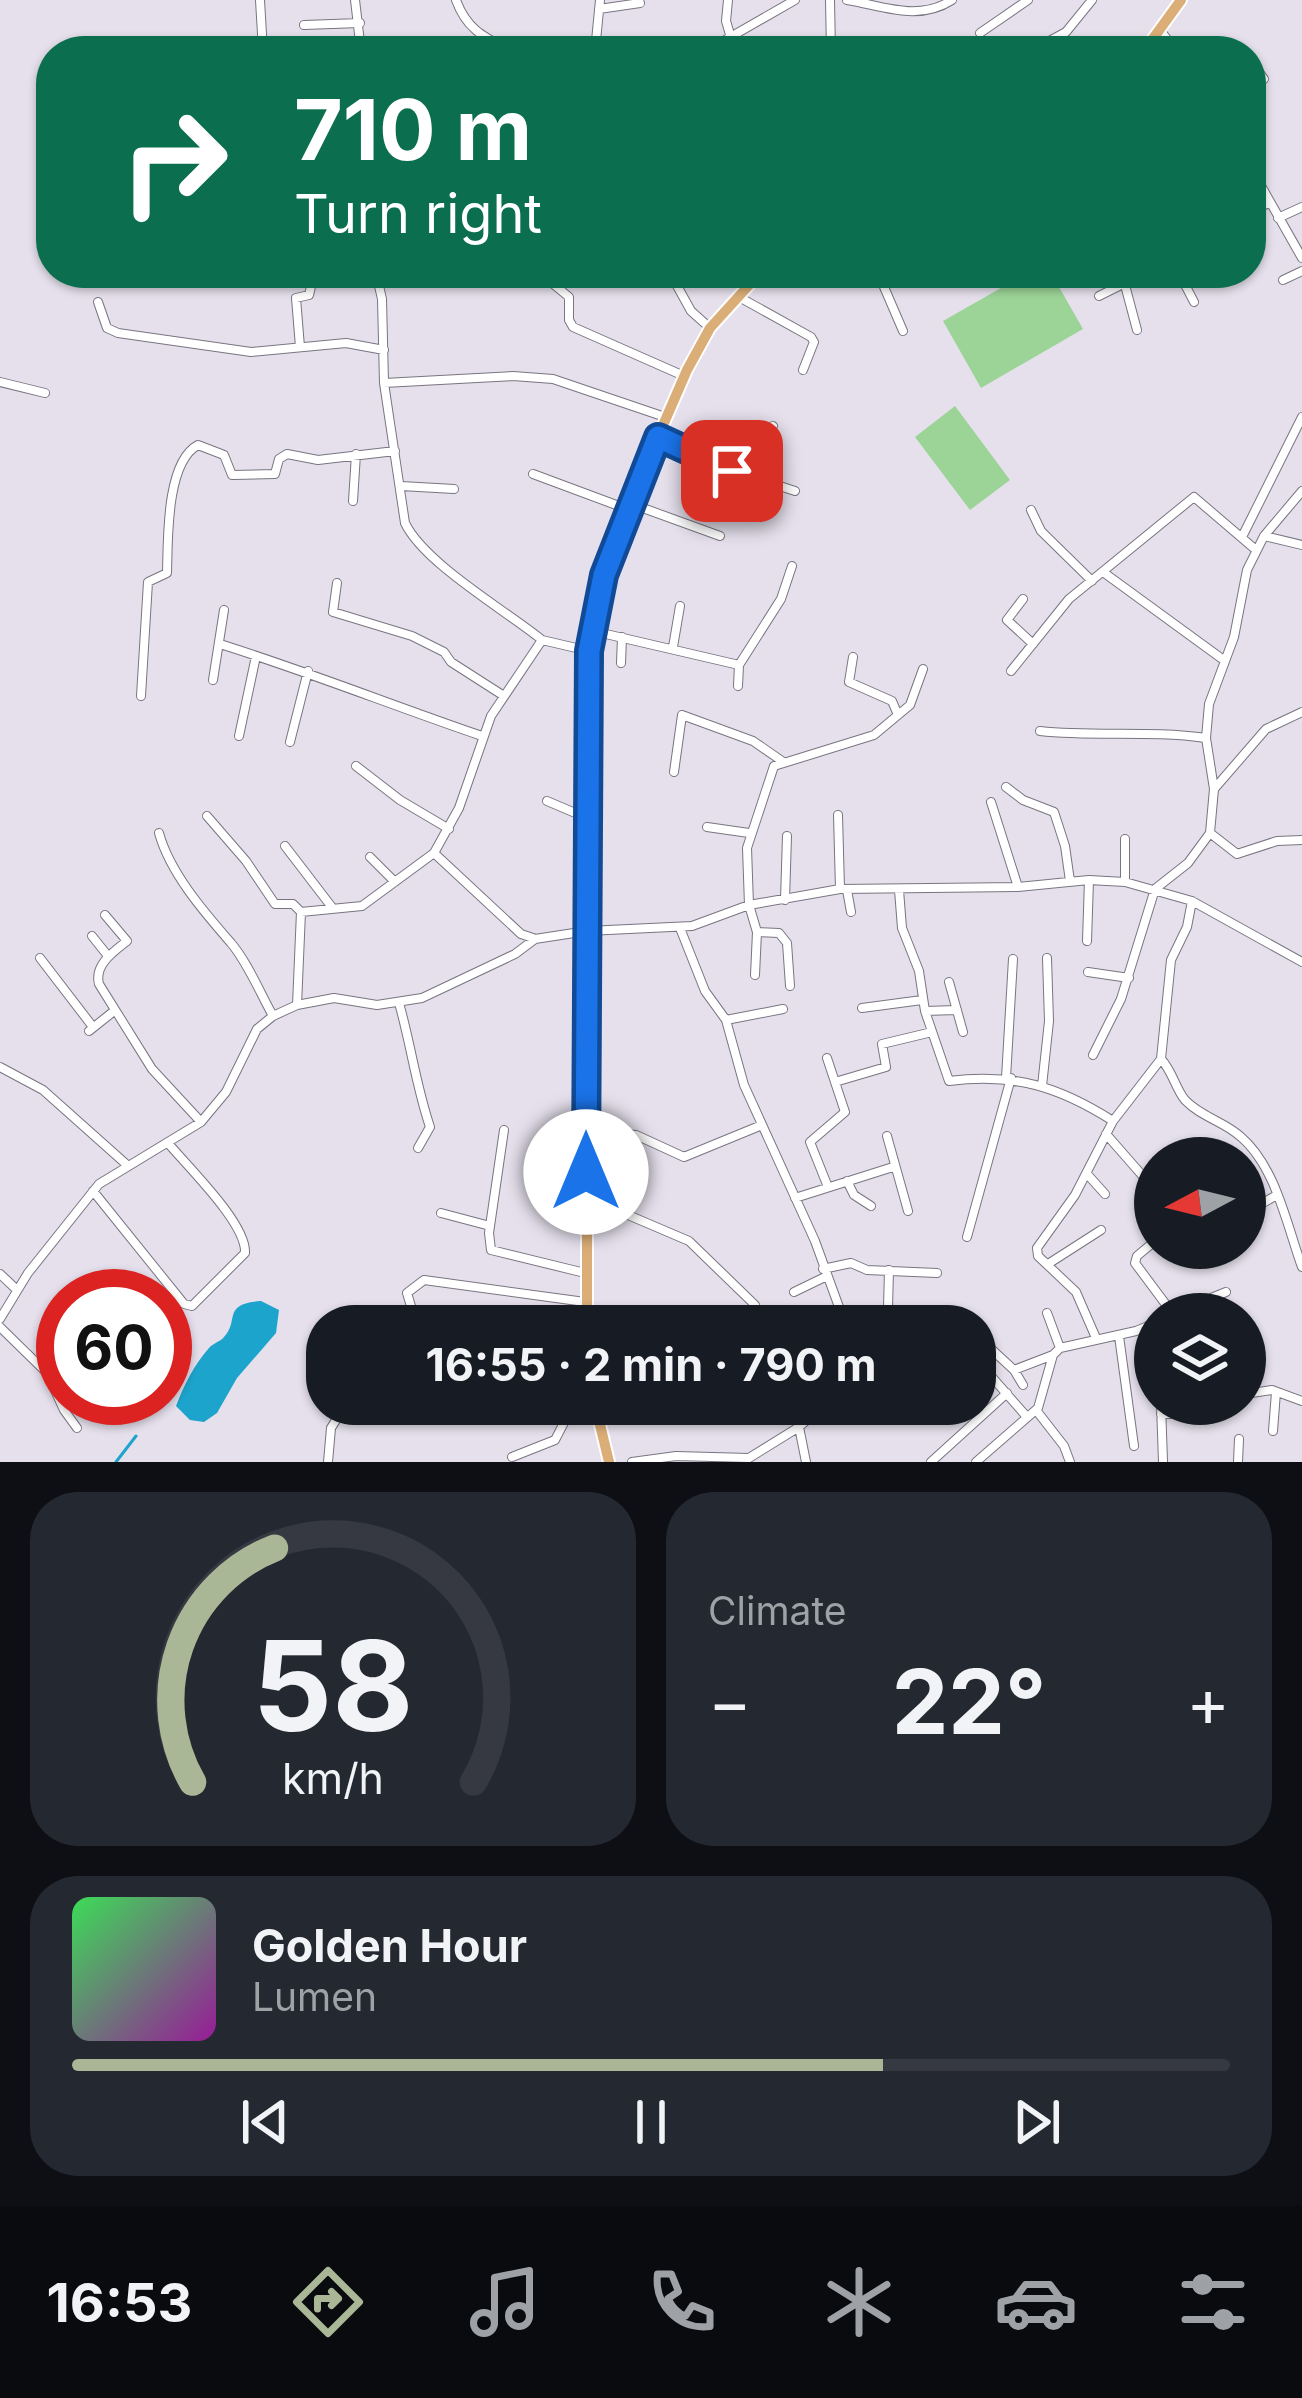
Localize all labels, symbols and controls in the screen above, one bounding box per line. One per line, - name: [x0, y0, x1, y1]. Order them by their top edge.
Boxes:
- text: 710 m: [294, 79, 532, 180]
- icon: right: [96, 84, 252, 240]
- text: Turn right: [294, 181, 542, 246]
- pin: [681, 420, 783, 522]
- icon: arrive: [699, 438, 765, 504]
- position arrow: [523, 1109, 649, 1235]
- north arrow: [1134, 1137, 1266, 1269]
- map controls: [1134, 1137, 1266, 1425]
- speed limit sign: 60: [36, 1269, 192, 1425]
- button: layers: [1134, 1293, 1266, 1425]
- text: 16:55 · 2 min · 790 m: [425, 1337, 877, 1392]
- text: Climate: [708, 1587, 847, 1634]
- text: 58: [252, 1610, 413, 1761]
- text: 22°: [892, 1647, 1046, 1756]
- text: −: [708, 1662, 752, 1742]
- text: +: [1186, 1662, 1230, 1742]
- text: km/h: [282, 1752, 384, 1804]
- text: Golden Hour: [252, 1918, 527, 1973]
- text: Lumen: [252, 1973, 377, 2020]
- icon: previous: [232, 2089, 298, 2155]
- icon: pause: [618, 2089, 684, 2155]
- icon: next: [1004, 2089, 1070, 2155]
- icon: directions: [286, 2260, 370, 2344]
- icon: music: [463, 2260, 547, 2344]
- icon: phone: [640, 2260, 724, 2344]
- icon: climate: [817, 2260, 901, 2344]
- icon: car: [994, 2260, 1078, 2344]
- icon: filters: [1171, 2260, 1255, 2344]
- text: 16:53: [47, 2270, 192, 2335]

